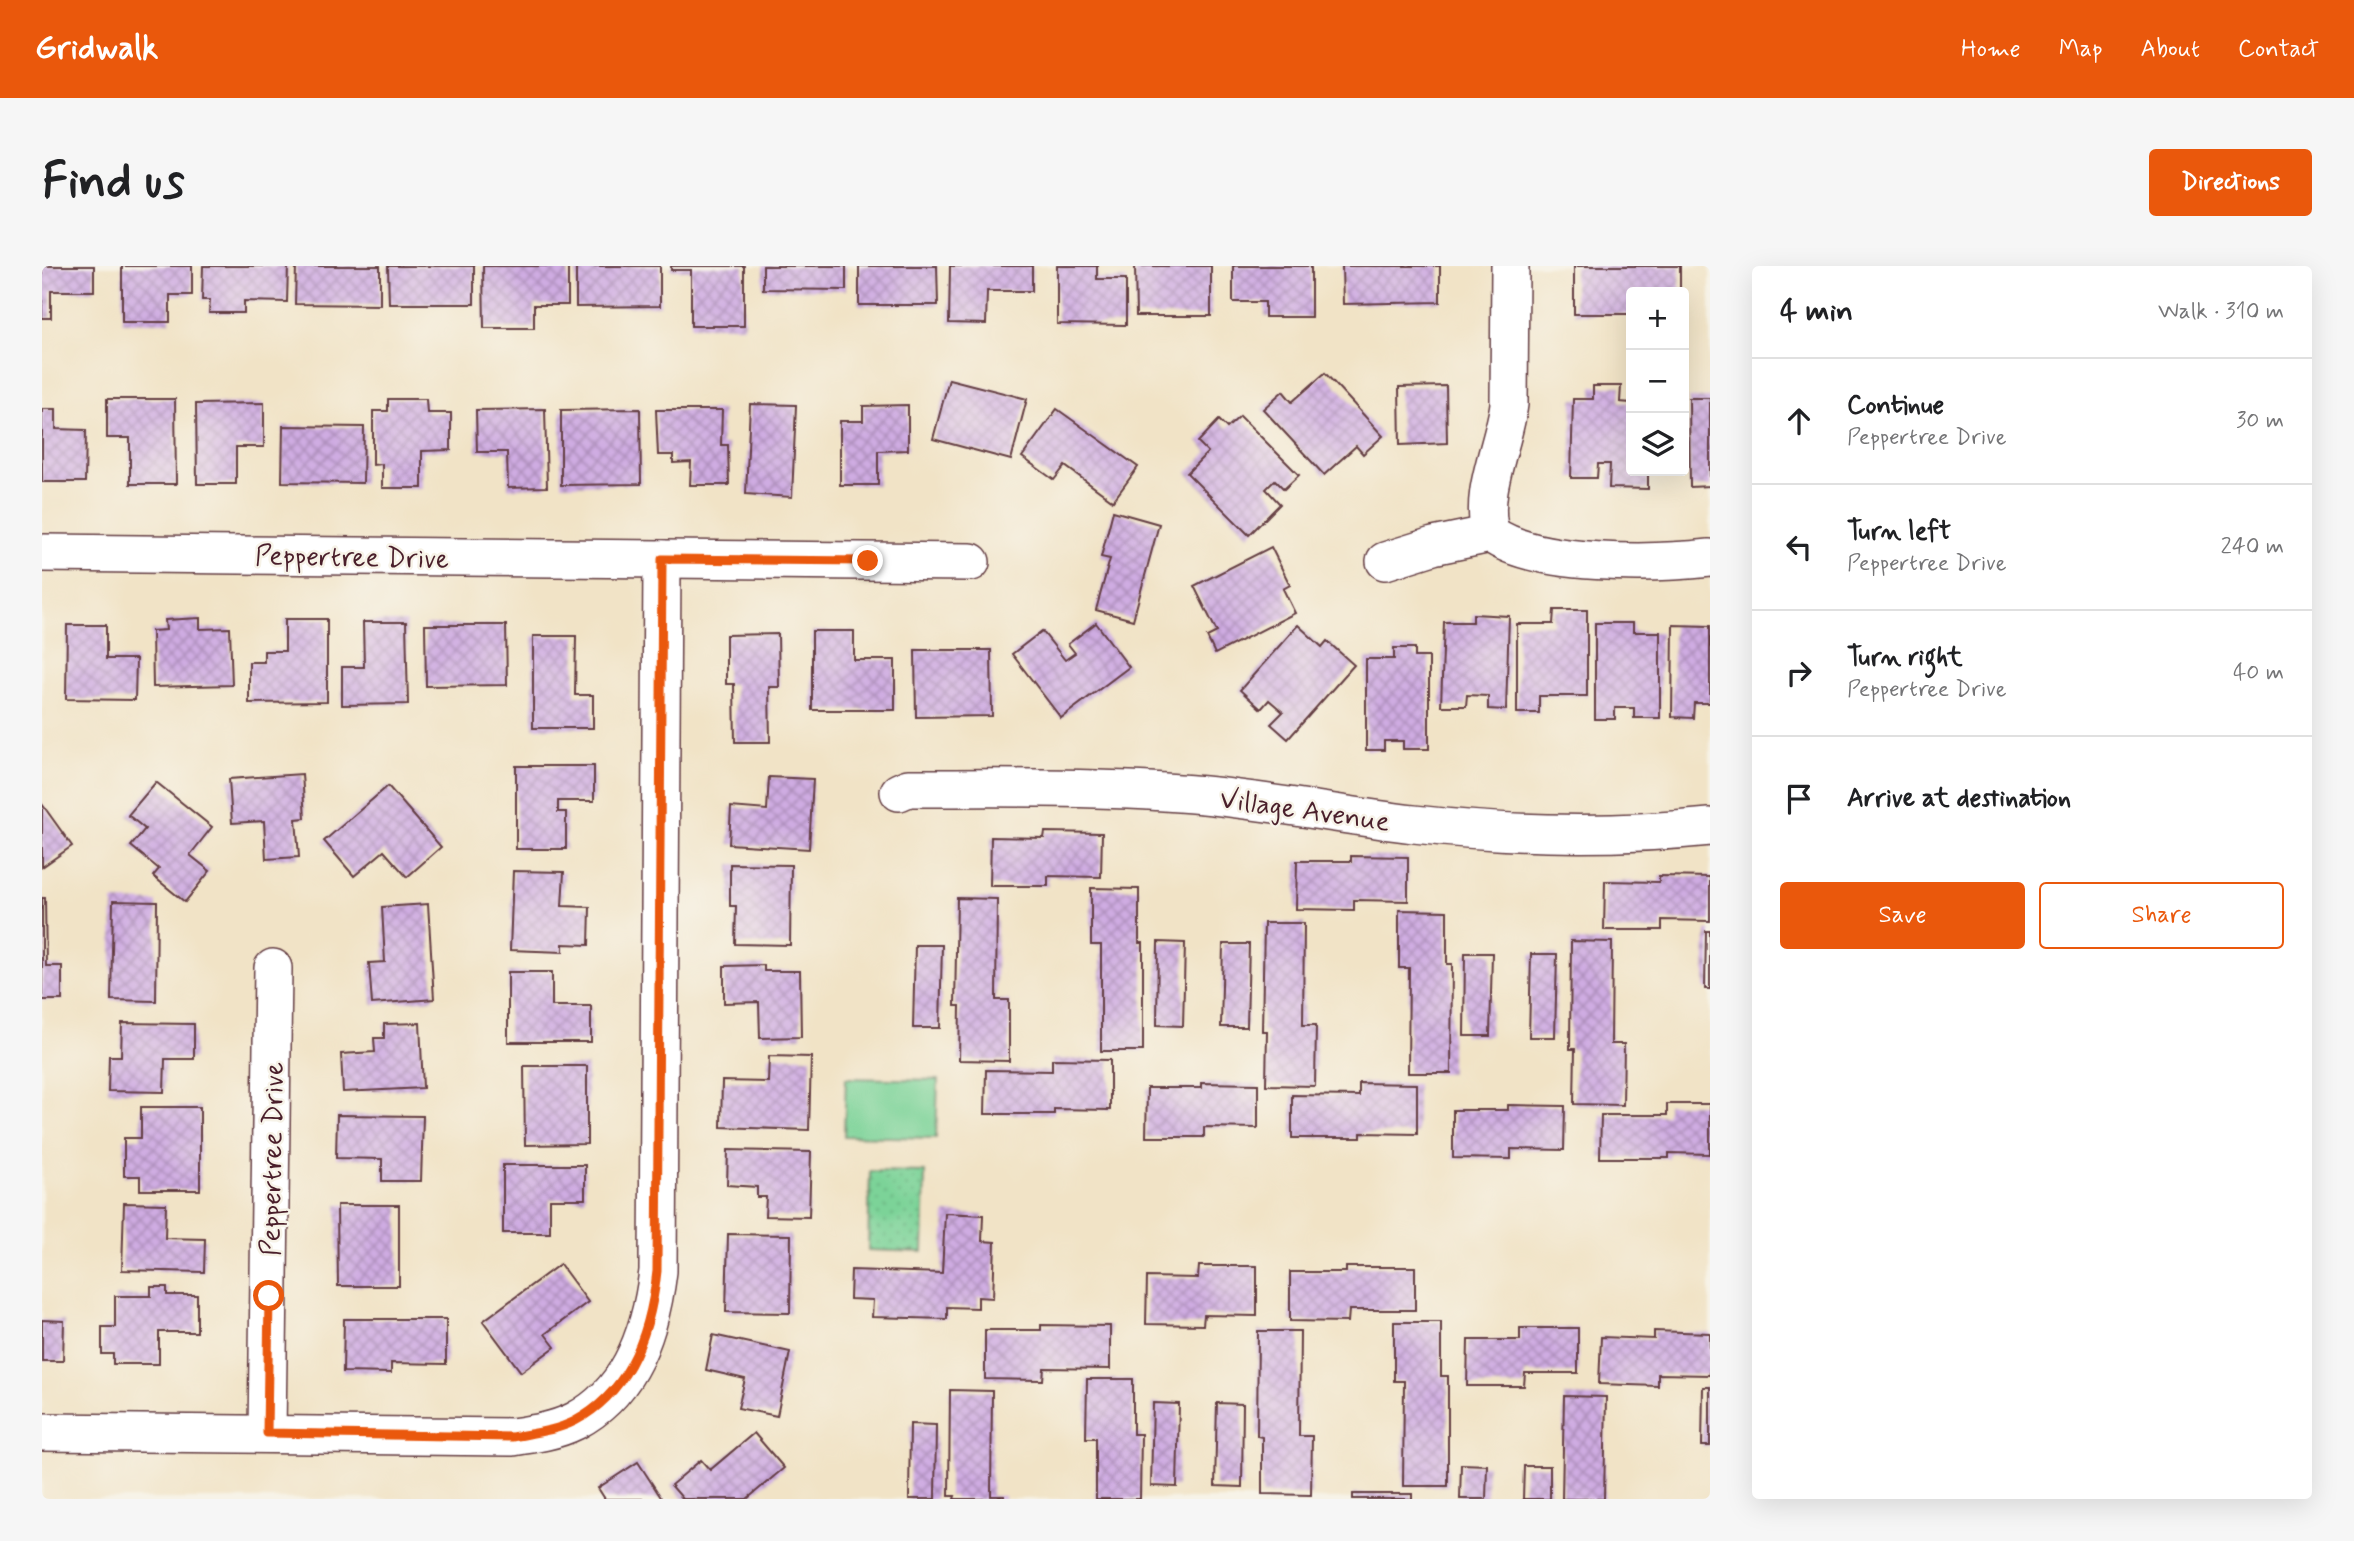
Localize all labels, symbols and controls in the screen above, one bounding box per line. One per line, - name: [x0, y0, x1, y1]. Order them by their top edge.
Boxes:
- text: Gridwalk: [35, 27, 159, 71]
- text: Home: [1961, 34, 2021, 65]
- text: Map: [2059, 34, 2103, 65]
- text: About: [2141, 34, 2200, 65]
- text: Contact: [2238, 34, 2319, 65]
- button: Directions: [2149, 149, 2312, 216]
- text: Find us: [42, 150, 185, 215]
- map controls: [1626, 287, 1689, 476]
- button: +: [1626, 287, 1689, 350]
- text: 4 min: [1780, 292, 1853, 331]
- text: Walk · 310 m: [2158, 297, 2284, 327]
- button: −: [1626, 350, 1689, 413]
- text: Continue: [1847, 389, 1944, 423]
- icon: ahead: [1780, 402, 1818, 440]
- text: 30 m: [2236, 406, 2284, 436]
- button: layers: [1626, 413, 1689, 476]
- text: Peppertree Drive: [1847, 423, 2006, 453]
- text: Turn left: [1847, 515, 1951, 549]
- icon: left: [1780, 528, 1818, 566]
- text: 240 m: [2220, 532, 2284, 562]
- street label: Peppertree Drive: [255, 538, 449, 579]
- route end: [852, 545, 883, 576]
- text: Peppertree Drive: [1847, 549, 2006, 579]
- text: Turn right: [1847, 641, 1963, 675]
- icon: right: [1780, 654, 1818, 692]
- text: 40 m: [2233, 658, 2284, 688]
- text: Peppertree Drive: [1847, 675, 2006, 705]
- icon: arrive: [1780, 780, 1818, 818]
- street label: Village Avenue: [1217, 781, 1392, 842]
- text: Arrive at destination: [1847, 782, 2071, 816]
- button: Save: [1780, 882, 2025, 949]
- button: Share: [2039, 882, 2284, 949]
- street label: Peppertree Drive: [253, 1062, 294, 1256]
- route start: [253, 1280, 284, 1311]

